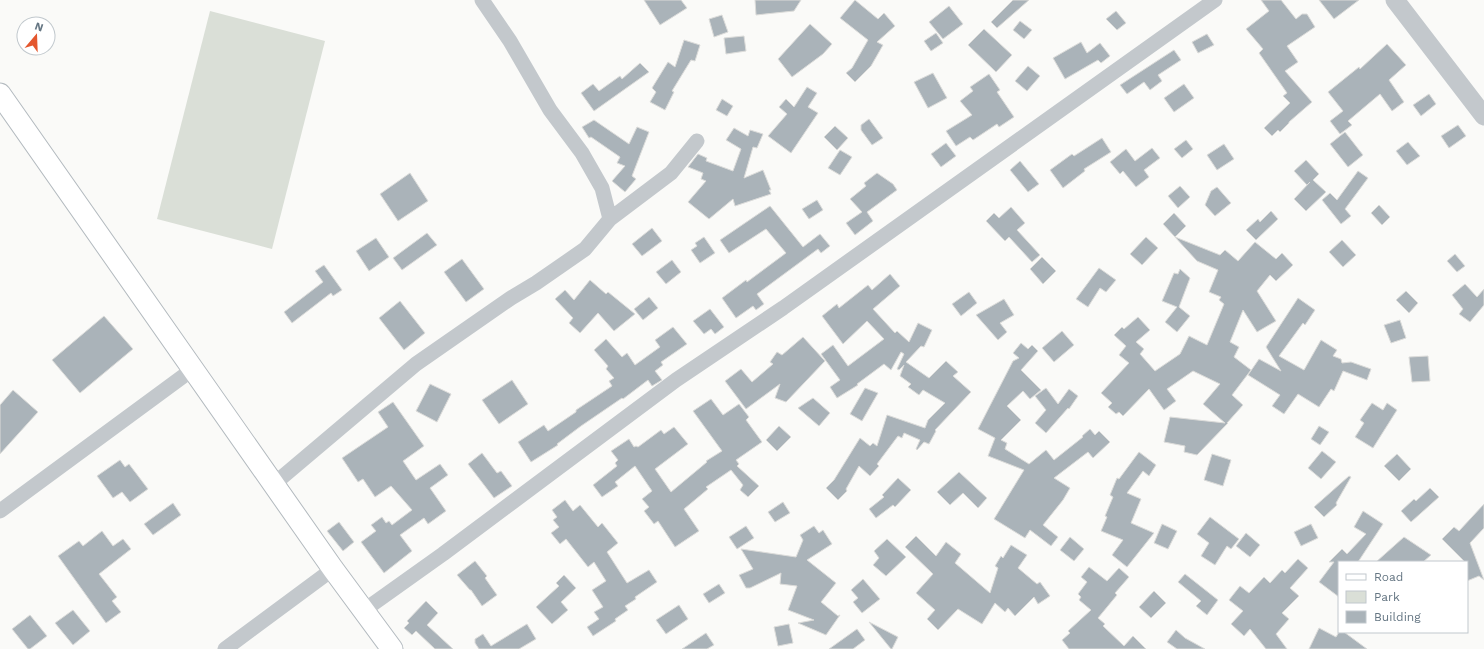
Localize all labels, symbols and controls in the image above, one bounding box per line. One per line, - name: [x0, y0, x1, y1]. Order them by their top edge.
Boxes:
- north arrow: [16, 16, 56, 56]
- text: N: [33, 20, 45, 34]
- legend: [1338, 561, 1468, 633]
- text: Road: [1374, 570, 1403, 584]
- text: Park: [1374, 590, 1400, 604]
- text: Building: [1374, 610, 1421, 624]

